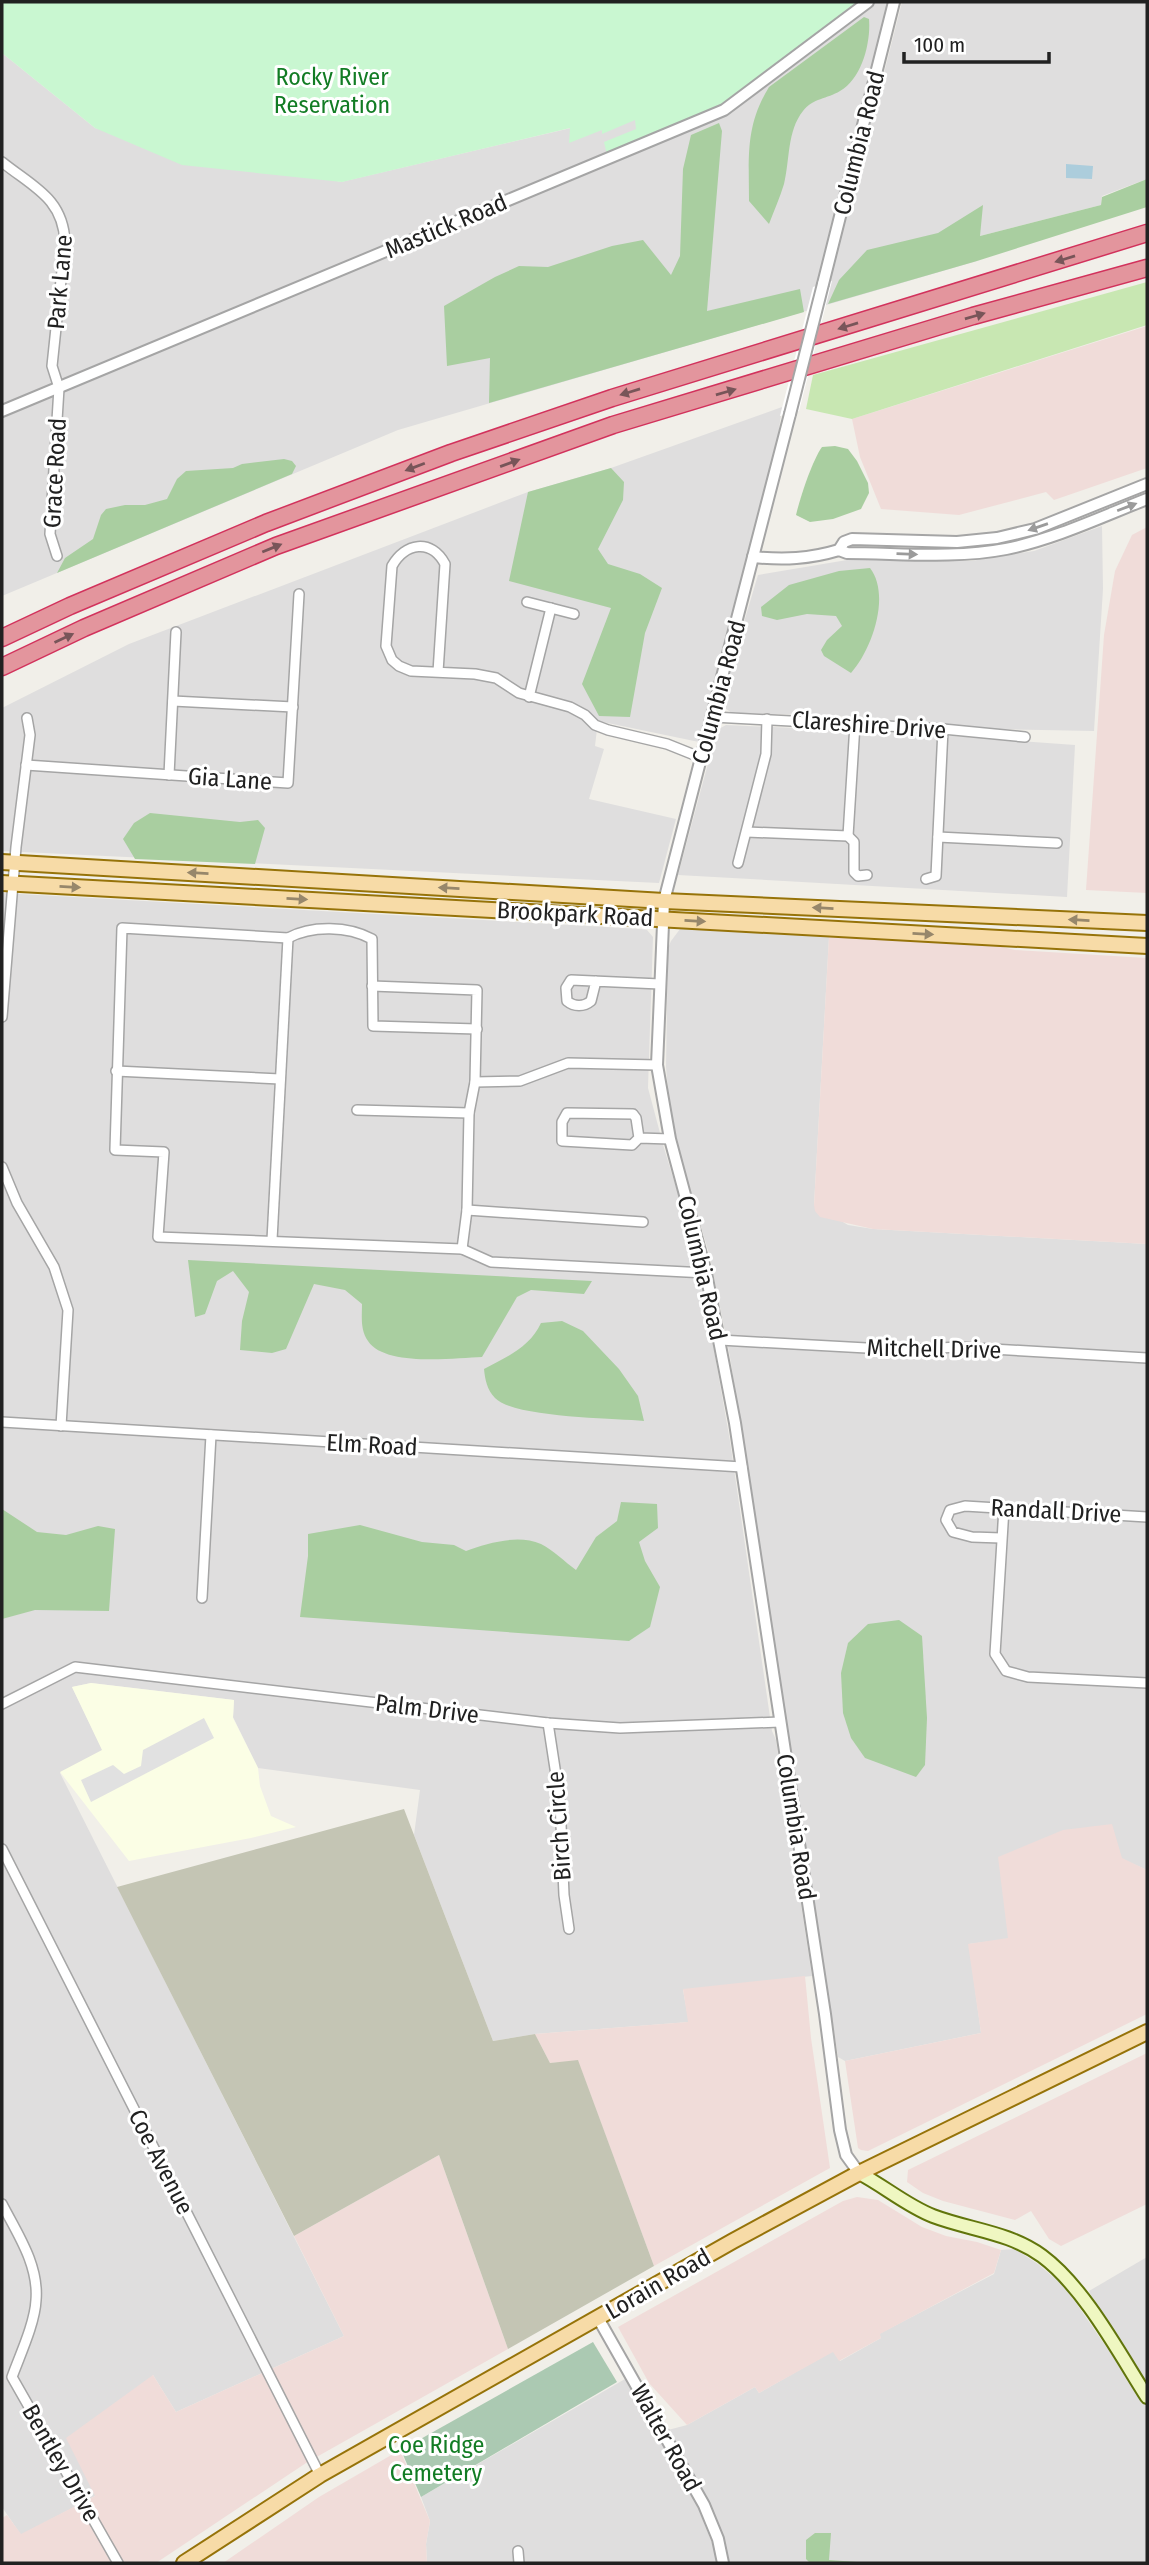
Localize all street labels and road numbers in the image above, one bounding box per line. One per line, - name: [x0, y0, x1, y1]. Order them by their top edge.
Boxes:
- street label: Columbia Road: [828, 68, 890, 218]
- street label: Mastick Road: [381, 188, 511, 264]
- street label: Park Lane: [42, 233, 78, 331]
- street label: Grace Road: [38, 417, 72, 529]
- street label: Columbia Road: [686, 617, 752, 767]
- street label: Clareshire Drive: [791, 706, 947, 744]
- street label: Gia Lane: [187, 762, 273, 796]
- street label: Brookpark Road: [496, 896, 654, 932]
- street label: Columbia Road: [672, 1193, 732, 1343]
- street label: Mitchell Drive: [867, 1334, 1001, 1364]
- street label: Elm Road: [326, 1429, 418, 1461]
- street label: Randall Drive: [990, 1494, 1122, 1528]
- street label: Palm Drive: [374, 1689, 480, 1729]
- street label: Columbia Road: [771, 1752, 821, 1902]
- street label: Birch Circle: [541, 1770, 577, 1882]
- street label: Coe Avenue: [123, 2105, 199, 2219]
- street label: Lorain Road: [601, 2243, 715, 2325]
- street label: Walter Road: [625, 2380, 707, 2496]
- street label: Bentley Drive: [16, 2400, 106, 2526]

